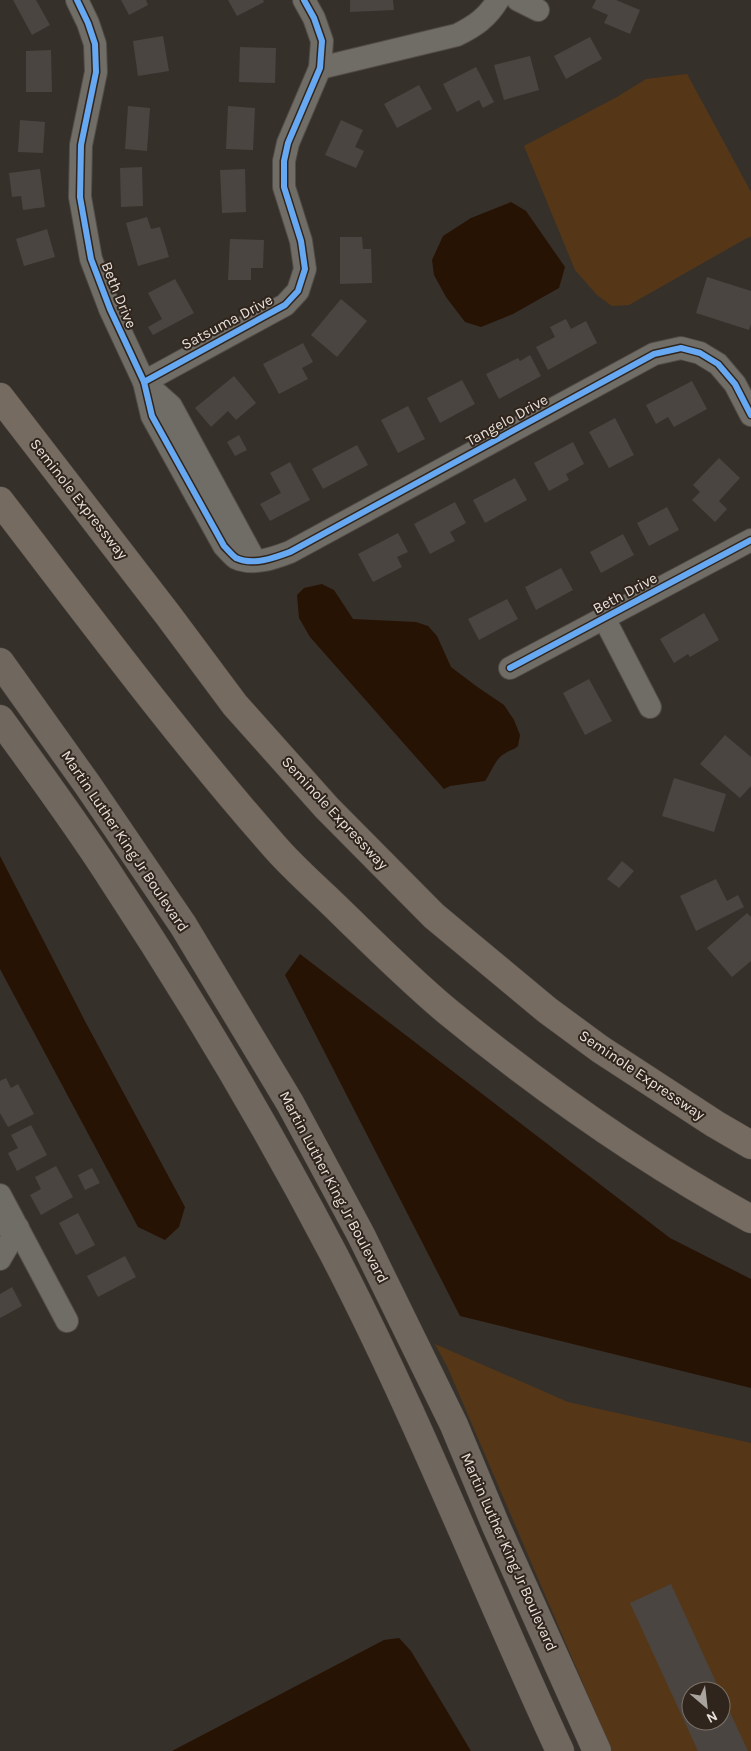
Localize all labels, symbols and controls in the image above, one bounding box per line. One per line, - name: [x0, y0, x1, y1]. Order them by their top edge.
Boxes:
- street label: Beth Drive: [97, 259, 141, 331]
- street label: Satsuma Drive: [178, 290, 276, 354]
- street label: Tangelo Drive: [463, 390, 551, 450]
- street label: Seminole Expressway: [26, 435, 132, 563]
- street label: Beth Drive: [590, 569, 660, 617]
- street label: Martin Luther King Jr Boulevard: [57, 747, 193, 935]
- street label: Seminole Expressway: [278, 753, 392, 873]
- street label: Seminole Expressway: [576, 1026, 708, 1124]
- street label: Martin Luther King Jr Boulevard: [276, 1088, 392, 1286]
- street label: Martin Luther King Jr Boulevard: [457, 1450, 561, 1654]
- north arrow: [681, 1681, 731, 1731]
- text: N: [703, 1707, 720, 1727]

